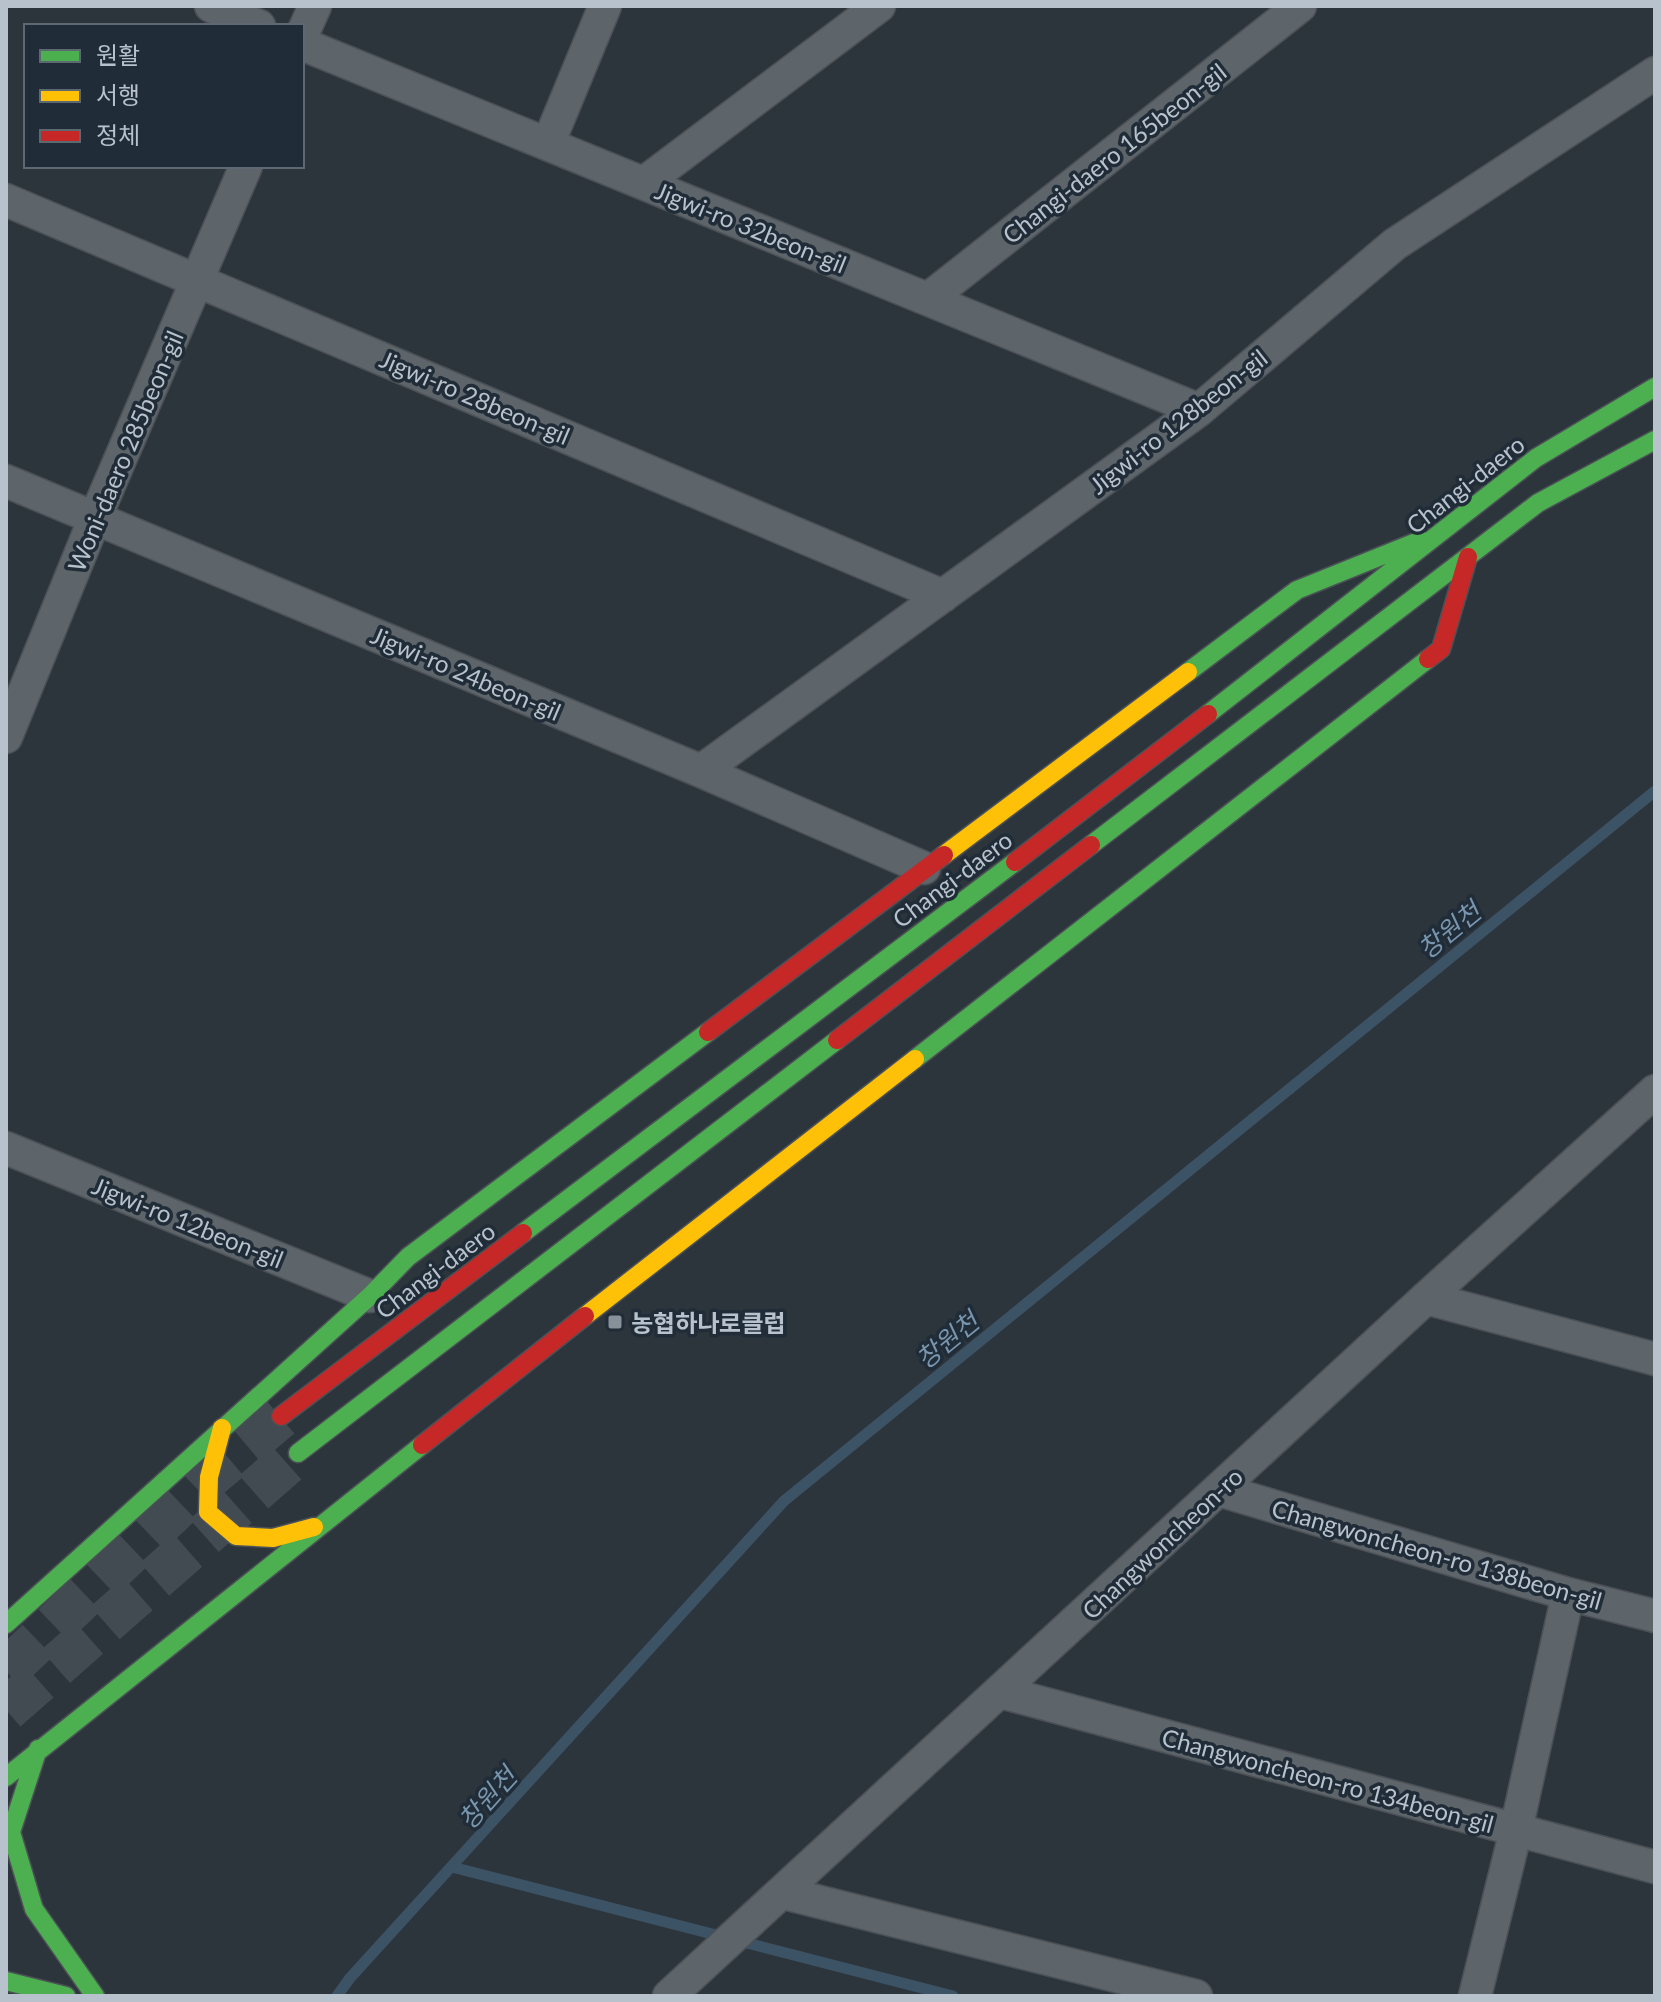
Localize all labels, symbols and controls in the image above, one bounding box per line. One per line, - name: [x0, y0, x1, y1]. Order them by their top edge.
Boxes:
- legend: [24, 24, 304, 168]
- text: 원활: [96, 40, 140, 69]
- street label: Changi-daero 165beon-gil: [996, 57, 1232, 249]
- text: 서행: [96, 80, 140, 109]
- text: 정체: [96, 120, 140, 149]
- street label: Jigwi-ro 32beon-gil: [651, 175, 851, 279]
- street label: Woni-daero 285beon-gil: [61, 326, 189, 576]
- street label: Jigwi-ro 128beon-gil: [1083, 343, 1273, 499]
- street label: Jigwi-ro 28beon-gil: [376, 344, 574, 450]
- street label: Changi-daero: [1400, 429, 1530, 539]
- street label: Jigwi-ro 24beon-gil: [367, 620, 565, 726]
- street label: Changi-daero: [887, 825, 1017, 933]
- water label: 창원천: [1411, 893, 1489, 965]
- street label: Jigwi-ro 12beon-gil: [88, 1170, 288, 1274]
- street label: Changi-daero: [370, 1216, 500, 1324]
- water label: 창원천: [909, 1303, 987, 1375]
- place label: 농협하나로클럽: [631, 1308, 786, 1337]
- marker: 농협하나로클럽: [606, 1313, 624, 1331]
- street label: Changwoncheon-ro: [1076, 1461, 1248, 1625]
- street label: Changwoncheon-ro 138beon-gil: [1269, 1493, 1605, 1615]
- street label: Changwoncheon-ro 134beon-gil: [1159, 1722, 1497, 1838]
- water label: 창원천: [451, 1758, 525, 1835]

